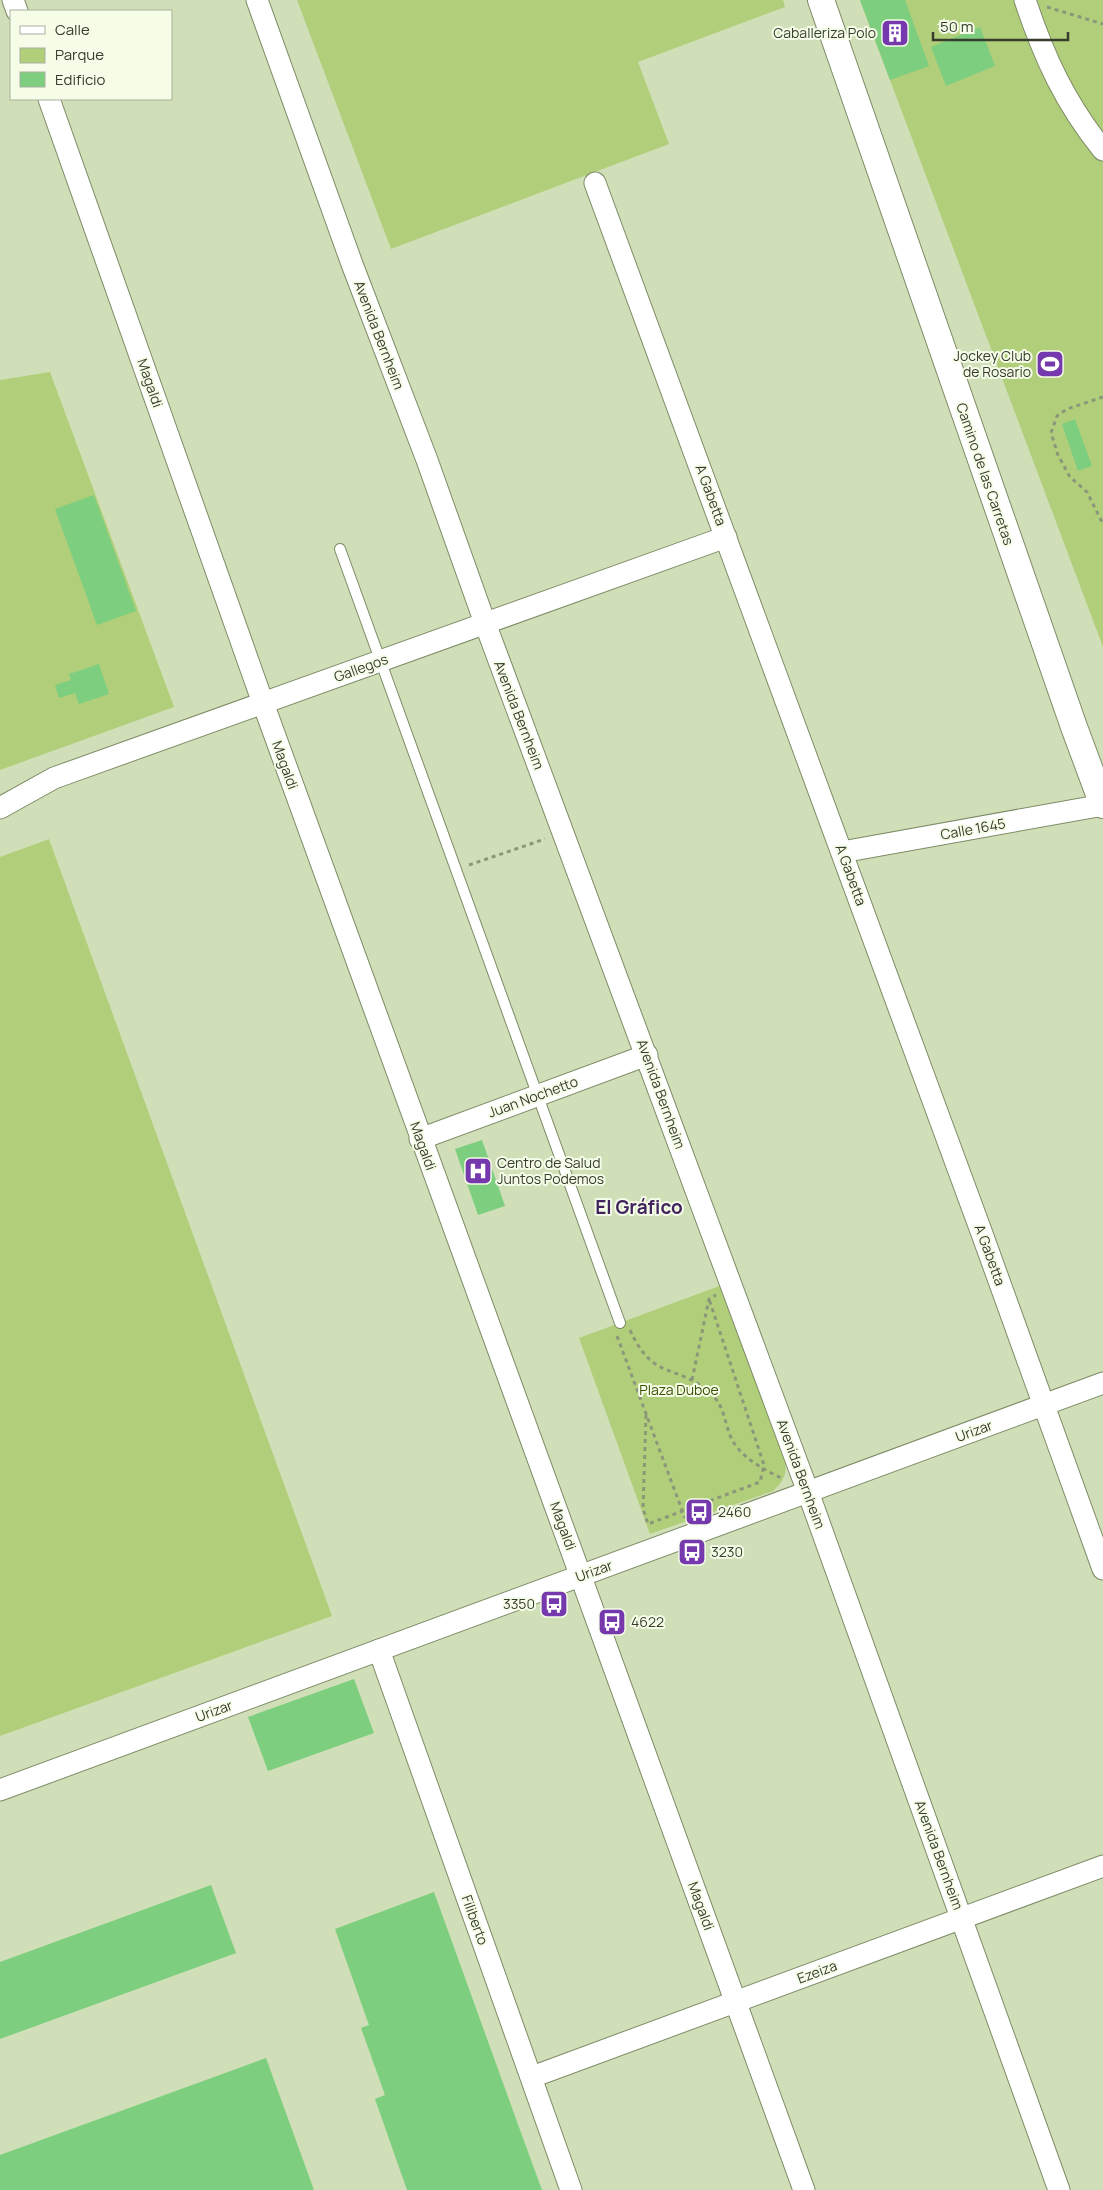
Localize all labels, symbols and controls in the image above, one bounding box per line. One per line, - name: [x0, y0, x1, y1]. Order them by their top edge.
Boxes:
- legend: [10, 10, 172, 100]
- scale bar: [933, 10, 1068, 42]
- text: 50 m: [940, 16, 974, 37]
- building icon: Caballeriza Polo: [880, 18, 910, 48]
- text: Calle: [55, 19, 90, 40]
- place label: Caballeriza Polo: [773, 23, 876, 42]
- text: Parque: [55, 44, 104, 65]
- text: Edificio: [55, 69, 106, 90]
- street label: Avenida Bernheim: [350, 278, 409, 392]
- place label: Jockey Club de Rosario: [954, 346, 1031, 381]
- sports icon: Jockey Club de Rosario: [1035, 349, 1065, 379]
- street label: Magaldi: [133, 356, 168, 410]
- street label: Camino de las Carretas: [952, 400, 1019, 548]
- street label: A Gabetta: [692, 462, 731, 528]
- street label: Gallegos: [331, 649, 390, 686]
- street label: Avenida Bernheim: [490, 658, 549, 772]
- street label: Magaldi: [268, 738, 303, 792]
- street label: Calle 1645: [939, 813, 1007, 844]
- street label: A Gabetta: [832, 842, 871, 908]
- street label: Avenida Bernheim: [633, 1036, 690, 1151]
- street label: Juan Nochetto: [485, 1071, 580, 1122]
- street label: Magaldi: [406, 1119, 441, 1173]
- place label: Centro de Salud Juntos Podemos: [497, 1153, 604, 1188]
- hospital icon: Centro de Salud Juntos Podemos: [463, 1156, 493, 1186]
- district label: El Gráfico: [595, 1194, 683, 1220]
- street label: A Gabetta: [971, 1222, 1010, 1288]
- park label: Plaza Duboe: [639, 1380, 719, 1399]
- street label: Urizar: [953, 1415, 995, 1446]
- street label: Avenida Bernheim: [773, 1416, 830, 1531]
- bus stop icon: 2460: [684, 1497, 714, 1527]
- street label: Magaldi: [546, 1499, 581, 1553]
- place label: 2460: [718, 1502, 751, 1521]
- bus stop icon: 3230: [677, 1537, 707, 1567]
- place label: 3230: [711, 1542, 743, 1561]
- street label: Urizar: [573, 1555, 615, 1586]
- bus stop icon: 3350: [539, 1589, 569, 1619]
- place label: 3350: [503, 1594, 535, 1613]
- bus stop icon: 4622: [597, 1607, 627, 1637]
- place label: 4622: [631, 1612, 664, 1631]
- street label: Urizar: [193, 1695, 235, 1726]
- street label: Avenida Bernheim: [911, 1797, 968, 1912]
- street label: Magaldi: [684, 1879, 719, 1933]
- street label: Filiberto: [458, 1892, 493, 1948]
- street label: Ezeiza: [794, 1956, 839, 1987]

